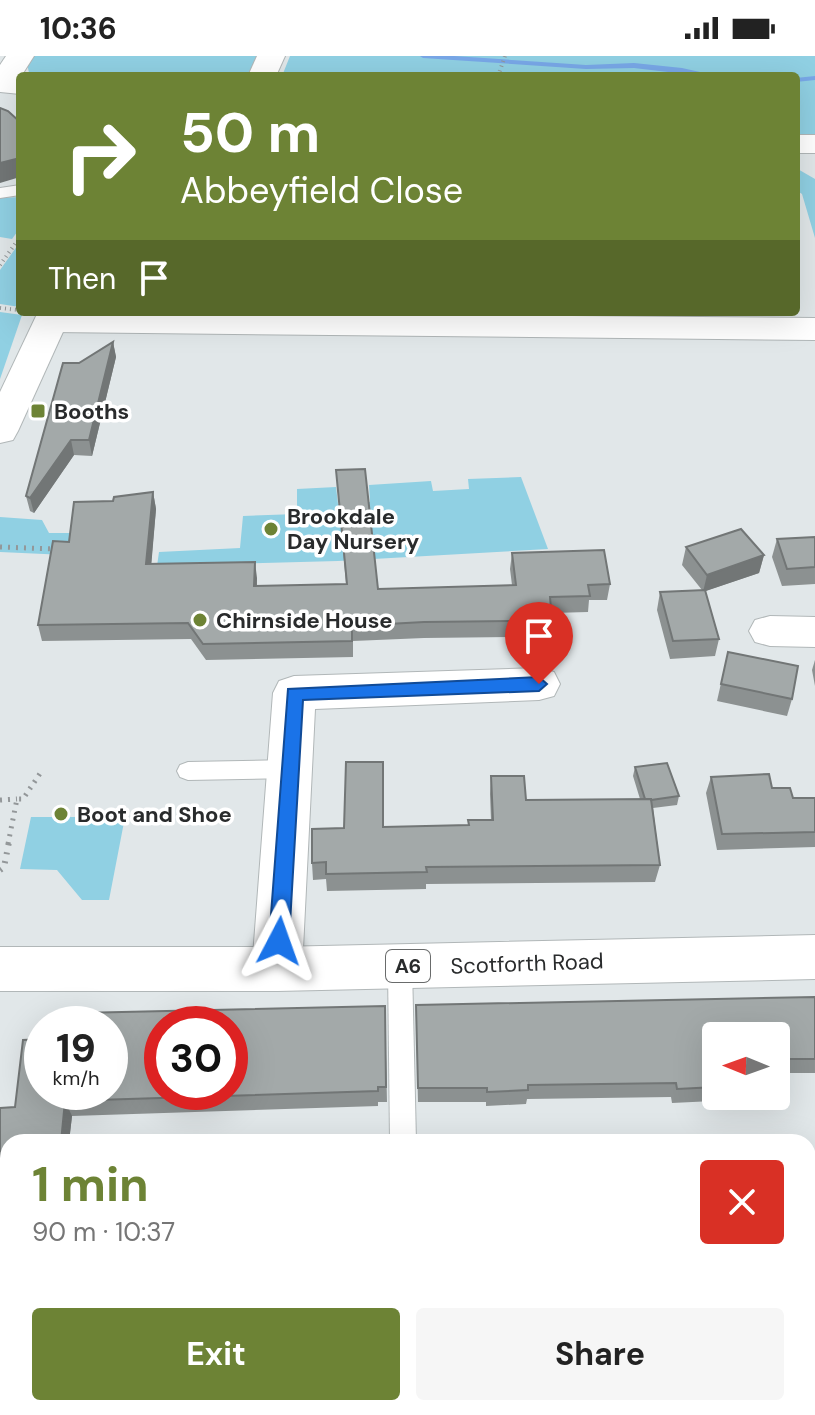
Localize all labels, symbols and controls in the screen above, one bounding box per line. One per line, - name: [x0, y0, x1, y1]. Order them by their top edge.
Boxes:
- text: 10:36: [40, 9, 117, 48]
- text: 50 m: [180, 96, 320, 169]
- icon: right: [48, 104, 152, 208]
- text: Abbeyfield Close: [180, 167, 463, 214]
- icon: arrive: [132, 256, 176, 300]
- text: Then: [48, 259, 116, 298]
- place label: Booths: [54, 397, 129, 426]
- marker: Booths: [29, 402, 47, 420]
- place label: Brookdale Day Nursery: [287, 502, 419, 556]
- marker: Brookdale Day Nursery: [262, 520, 280, 538]
- pin: [505, 602, 573, 684]
- place label: Chirnside House: [216, 606, 393, 635]
- marker: Chirnside House: [191, 611, 209, 629]
- icon: arrive: [517, 614, 561, 658]
- place label: Boot and Shoe: [77, 800, 232, 829]
- marker: Boot and Shoe: [52, 805, 70, 823]
- position arrow: [237, 899, 321, 983]
- street label: Scotforth Road: [450, 946, 604, 981]
- road number: A6: [386, 950, 430, 982]
- speed limit sign: 30: [144, 1006, 248, 1110]
- text: 19: [56, 1022, 96, 1074]
- north arrow: [702, 1022, 790, 1110]
- map controls: [702, 1022, 790, 1110]
- text: km/h: [52, 1065, 100, 1091]
- text: 1 min: [32, 1153, 149, 1216]
- button: close: [700, 1160, 784, 1244]
- text: 90 m · 10:37: [32, 1215, 175, 1249]
- button: Exit: [32, 1308, 400, 1400]
- button: Share: [416, 1308, 784, 1400]

